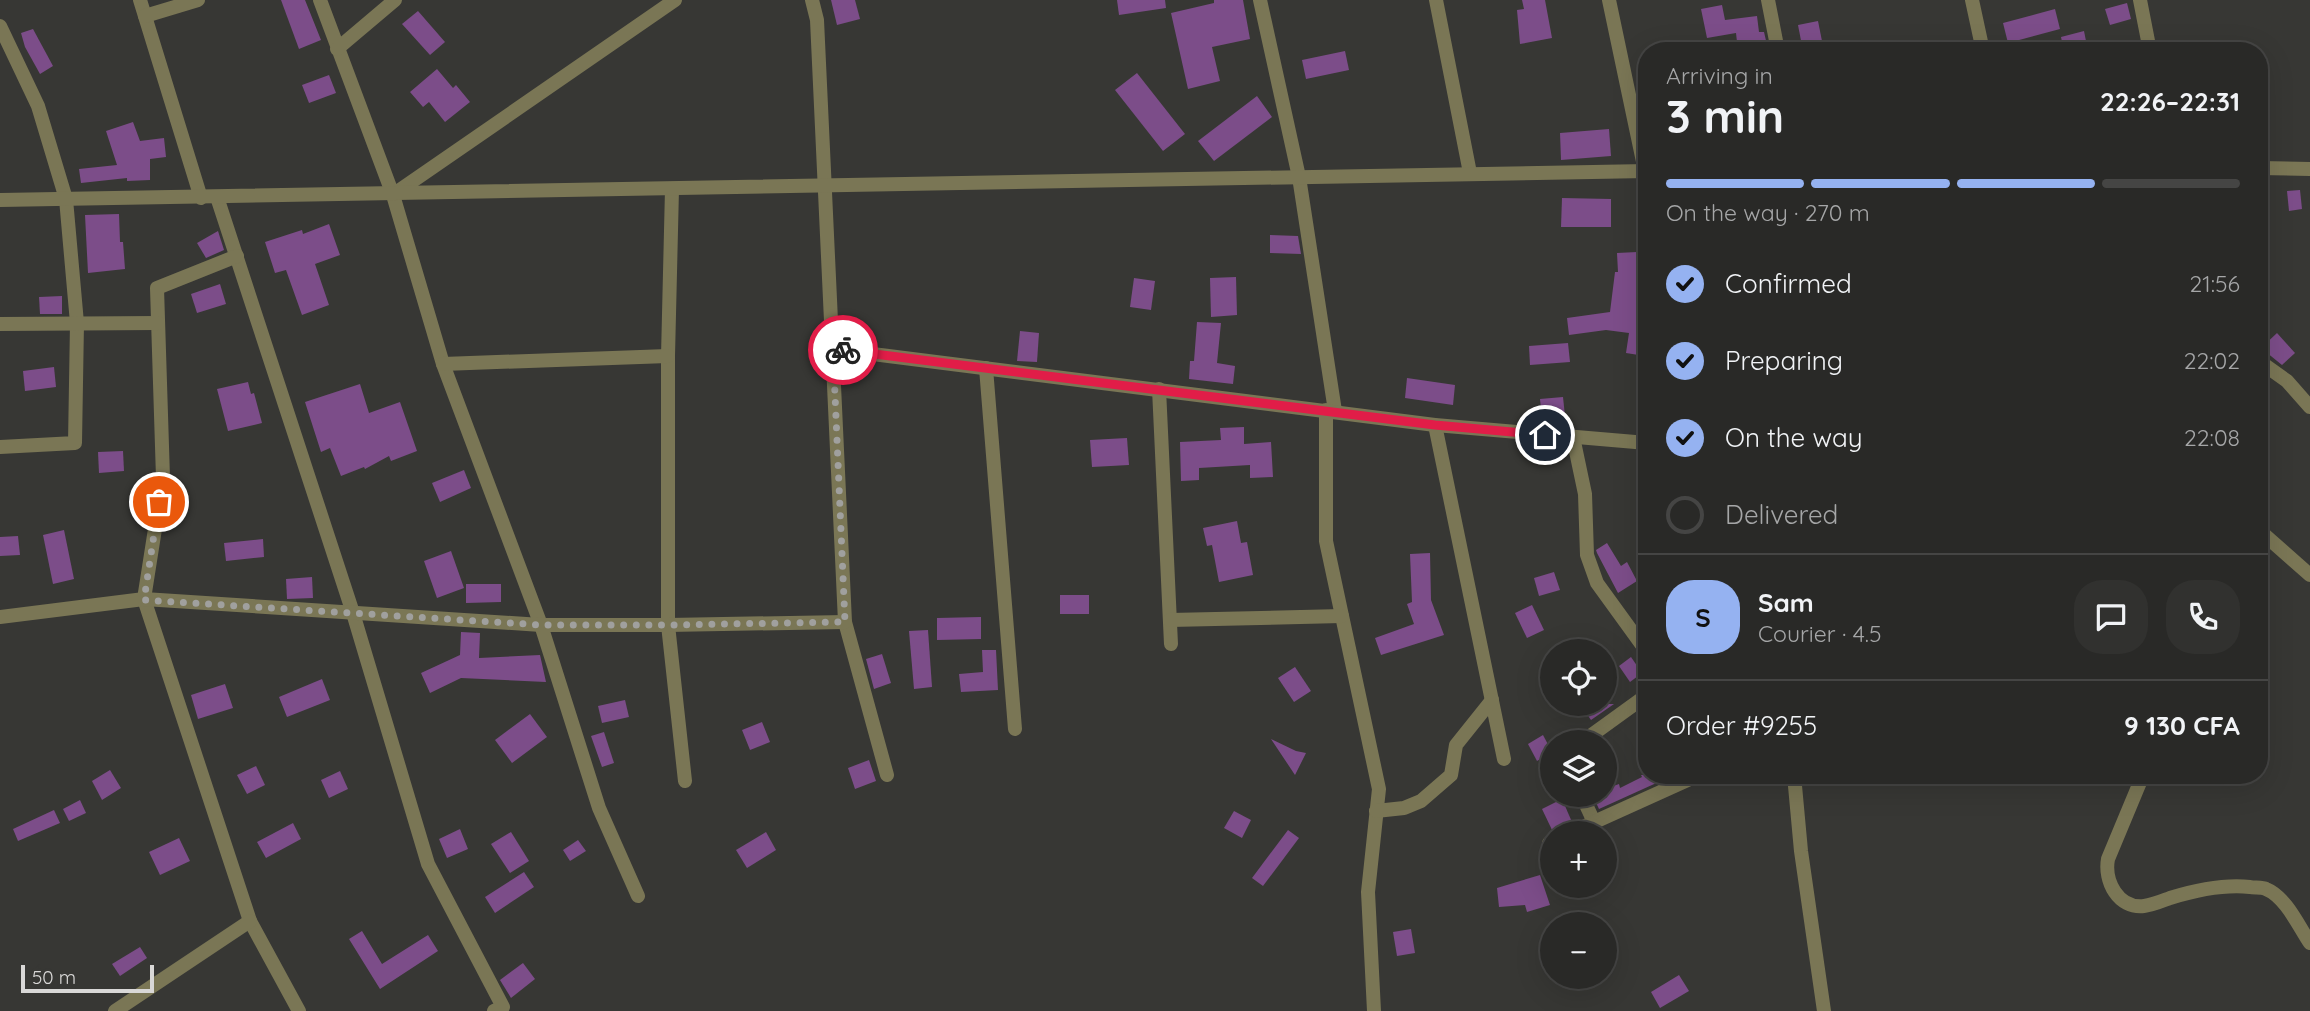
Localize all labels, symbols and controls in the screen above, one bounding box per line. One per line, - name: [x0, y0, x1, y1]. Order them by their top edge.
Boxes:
- text: Arriving in: [1666, 61, 1773, 90]
- text: 22:26–22:31: [2100, 85, 2240, 118]
- text: 3 min: [1666, 87, 1784, 145]
- text: On the way · 270 m: [1666, 198, 1870, 227]
- icon: check: [1666, 265, 1704, 303]
- text: Confirmed: [1725, 267, 1852, 300]
- text: 21:56: [2190, 269, 2240, 298]
- courier: [808, 315, 878, 385]
- icon: bike: [824, 331, 862, 369]
- icon: check: [1666, 342, 1704, 380]
- text: Preparing: [1725, 344, 1843, 377]
- text: 22:02: [2184, 346, 2240, 375]
- pin: [1515, 405, 1575, 465]
- icon: home: [1526, 416, 1564, 454]
- icon: check: [1666, 419, 1704, 457]
- text: On the way: [1725, 421, 1863, 454]
- text: 22:08: [2184, 423, 2240, 452]
- pin: [129, 472, 189, 532]
- icon: bag: [140, 483, 178, 521]
- text: Delivered: [1725, 498, 1838, 531]
- button: chat: [2074, 580, 2148, 654]
- button: phone: [2166, 580, 2240, 654]
- text: Sam: [1758, 586, 1814, 619]
- text: S: [1695, 601, 1711, 634]
- text: Courier · 4.5: [1758, 619, 1882, 648]
- map controls: [1540, 639, 1617, 989]
- button: locate: [1540, 639, 1617, 716]
- text: Order #9255: [1666, 709, 1817, 742]
- text: 9 130 CFA: [2124, 709, 2240, 742]
- button: layers: [1540, 730, 1617, 807]
- button: +: [1540, 821, 1617, 898]
- button: −: [1540, 912, 1617, 989]
- scale bar: [21, 962, 154, 994]
- text: 50 m: [32, 965, 76, 989]

